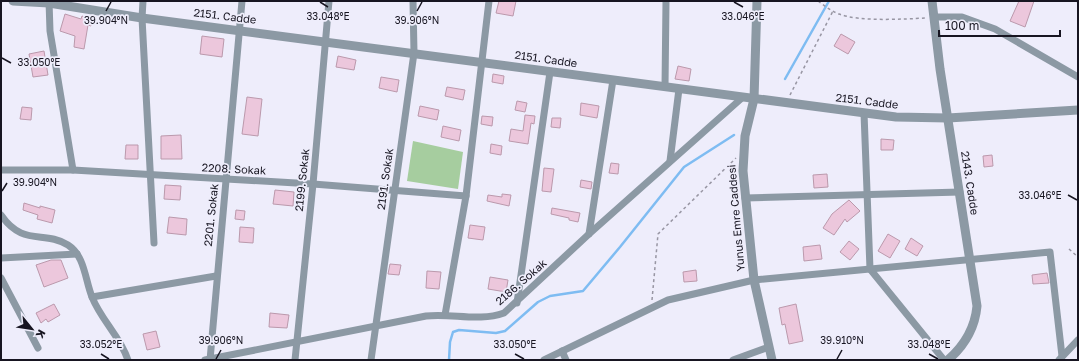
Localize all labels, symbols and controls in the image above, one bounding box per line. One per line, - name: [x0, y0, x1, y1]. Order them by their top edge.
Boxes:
- street label: 2151. Cadde: [193, 5, 257, 26]
- text: 33.048°E: [306, 10, 350, 22]
- text: 33.046°E: [721, 10, 765, 22]
- scale bar: [939, 12, 1060, 38]
- text: 39.904°N: [84, 14, 128, 26]
- text: 39.906°N: [395, 14, 439, 26]
- text: 100 m: [945, 18, 979, 33]
- street label: 2151. Cadde: [514, 48, 578, 69]
- text: 33.050°E: [18, 56, 60, 68]
- street label: 2151. Cadde: [835, 90, 899, 111]
- street label: 2191. Sokak: [374, 147, 395, 211]
- street label: 2199. Sokak: [292, 148, 311, 212]
- street label: 2143. Cadde: [959, 150, 982, 216]
- street label: 2208. Sokak: [201, 160, 267, 177]
- street label: Yunus Emre Caddesi: [724, 164, 747, 272]
- text: 39.904°N: [13, 176, 57, 188]
- street label: 2201. Sokak: [201, 183, 220, 247]
- text: 33.046°E: [1018, 189, 1062, 201]
- street label: 2186. Sokak: [493, 256, 549, 307]
- north arrow: [12, 309, 52, 349]
- text: K: [33, 328, 49, 341]
- text: 39.906°N: [199, 334, 243, 346]
- text: 39.910°N: [820, 334, 864, 346]
- text: 33.052°E: [80, 338, 122, 350]
- text: 33.050°E: [494, 338, 536, 350]
- text: 33.048°E: [907, 338, 951, 350]

